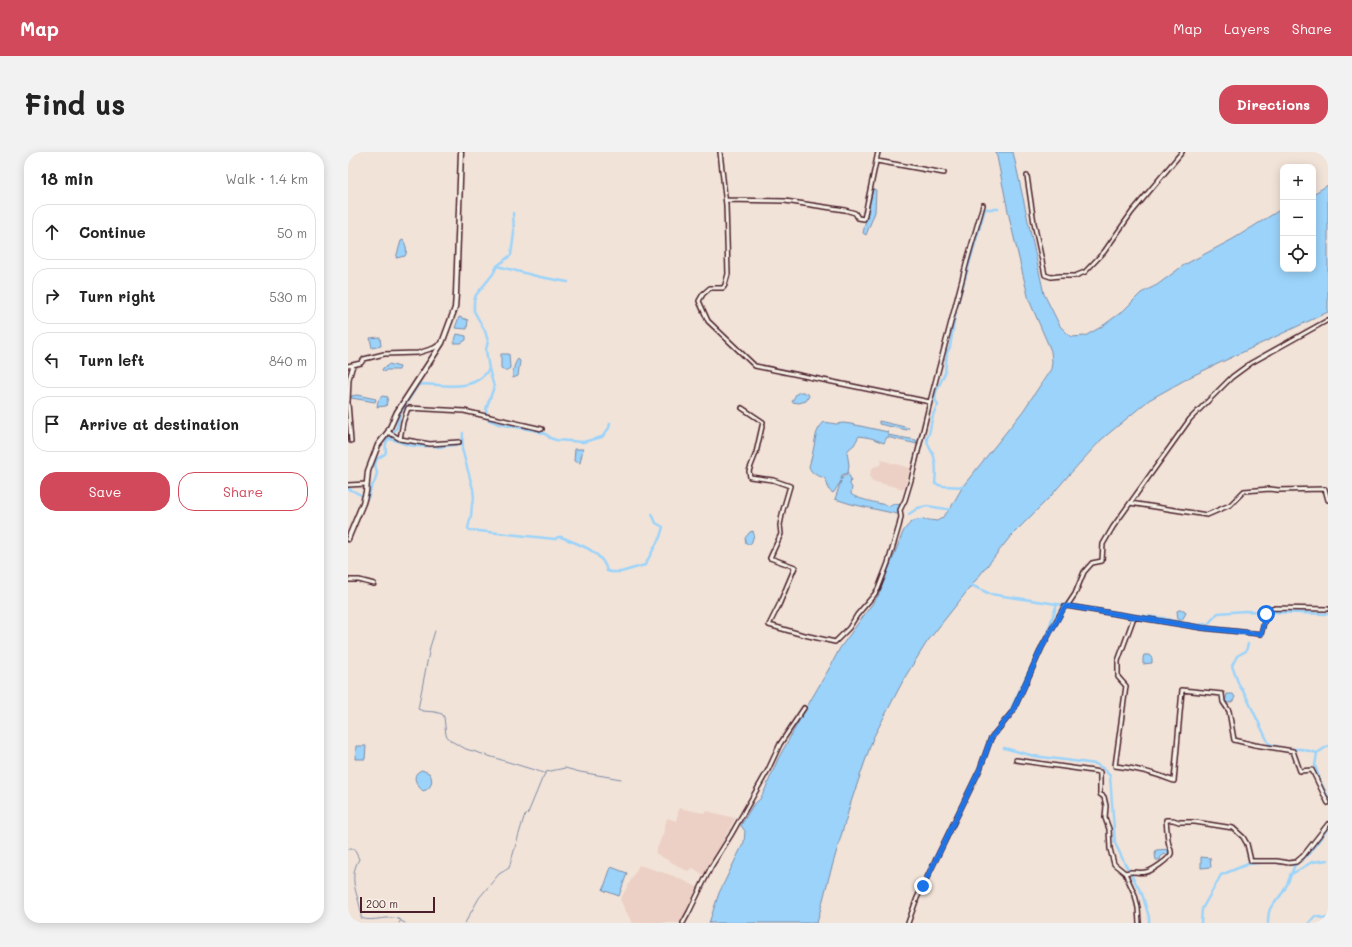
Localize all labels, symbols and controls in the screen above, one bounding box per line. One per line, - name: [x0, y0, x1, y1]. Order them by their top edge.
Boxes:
- text: Map: [20, 16, 59, 41]
- text: Map: [1173, 19, 1202, 38]
- text: Layers: [1224, 19, 1270, 38]
- text: Share: [1292, 19, 1332, 38]
- button: Directions: [1219, 85, 1328, 124]
- text: Find us: [24, 86, 125, 122]
- map controls: [1280, 164, 1316, 272]
- button: +: [1280, 164, 1316, 200]
- text: 18 min: [40, 167, 93, 189]
- text: Walk · 1.4 km: [226, 170, 308, 187]
- button: −: [1280, 200, 1316, 236]
- icon: ahead: [41, 221, 63, 243]
- text: Continue: [79, 222, 146, 242]
- text: 50 m: [277, 224, 307, 241]
- button: locate: [1280, 236, 1316, 272]
- icon: right: [41, 285, 63, 307]
- text: Turn right: [79, 286, 156, 306]
- text: 530 m: [269, 288, 307, 305]
- icon: left: [41, 349, 63, 371]
- text: Turn left: [79, 350, 144, 370]
- text: 840 m: [269, 352, 307, 369]
- icon: arrive: [41, 413, 63, 435]
- text: Arrive at destination: [79, 414, 239, 434]
- button: Save: [40, 472, 170, 511]
- button: Share: [178, 472, 308, 511]
- route start: [1257, 605, 1275, 623]
- route end: [914, 877, 932, 895]
- scale bar: [360, 895, 435, 914]
- text: 200 m: [366, 896, 398, 911]

